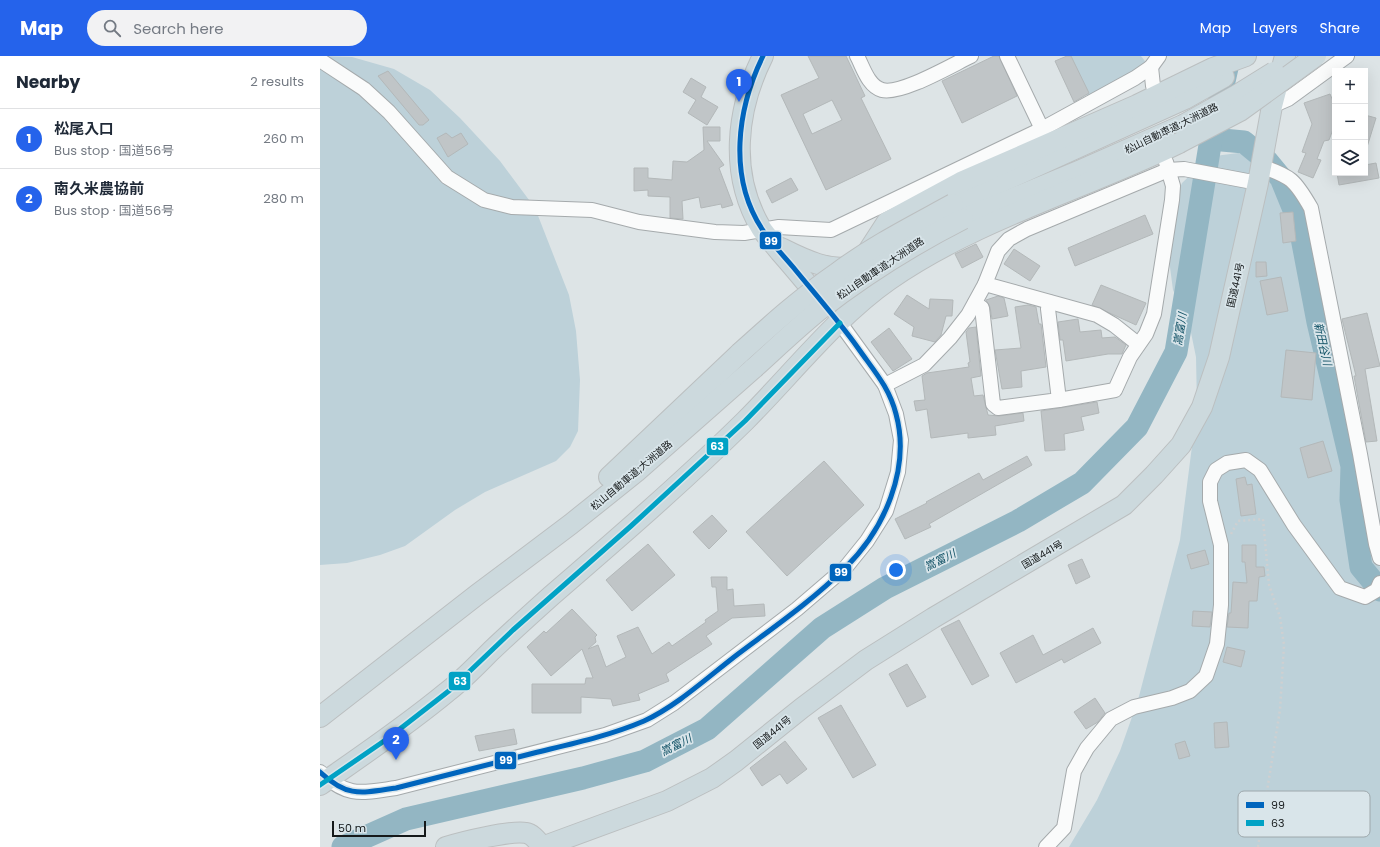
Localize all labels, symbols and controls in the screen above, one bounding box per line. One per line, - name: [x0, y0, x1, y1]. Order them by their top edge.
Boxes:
- search box: [87, 10, 367, 46]
- text: Map: [20, 15, 63, 42]
- icon: search: [101, 17, 123, 39]
- text: Search here: [133, 18, 224, 39]
- text: Map: [1200, 18, 1231, 38]
- text: Layers: [1253, 18, 1297, 38]
- text: Share: [1319, 18, 1360, 38]
- map controls: [1332, 68, 1368, 176]
- button: +: [1332, 68, 1368, 104]
- pin: 1: [726, 69, 752, 102]
- text: Nearby: [16, 70, 80, 94]
- text: 2 results: [250, 72, 304, 91]
- street label: 松山自動車道;大洲道路: [1122, 99, 1221, 158]
- button: −: [1332, 104, 1368, 140]
- text: 松尾入口: [54, 118, 114, 139]
- text: 1: [27, 129, 31, 148]
- text: 260 m: [263, 129, 304, 148]
- button: layers: [1332, 140, 1368, 176]
- text: Bus stop · 国道56号: [54, 141, 174, 160]
- text: 南久米農協前: [54, 178, 144, 199]
- text: 2: [25, 189, 33, 208]
- text: 280 m: [263, 189, 304, 208]
- text: Bus stop · 国道56号: [54, 201, 174, 220]
- line badge: 99: [759, 231, 782, 250]
- text: 99: [764, 233, 778, 249]
- street label: 松山自動車道;大洲道路: [834, 233, 927, 303]
- street label: 国道441号: [1223, 261, 1248, 309]
- water label: 嵩富川: [1170, 310, 1191, 347]
- water label: 新田谷川: [1310, 321, 1336, 368]
- street label: 松山自動車道;大洲道路: [587, 437, 675, 514]
- line badge: 63: [706, 437, 729, 456]
- text: 63: [710, 438, 724, 454]
- street label: 国道441号: [1019, 536, 1066, 572]
- water label: 嵩富川: [922, 545, 959, 575]
- your location: [886, 560, 906, 580]
- line badge: 99: [829, 563, 852, 582]
- text: 99: [834, 564, 848, 580]
- line badge: 63: [448, 671, 471, 691]
- text: 63: [453, 673, 467, 689]
- street label: 国道441号: [750, 712, 795, 753]
- pin: 2: [383, 727, 409, 760]
- water label: 嵩富川: [658, 730, 695, 760]
- line badge: 99: [494, 751, 517, 770]
- text: 99: [499, 752, 513, 768]
- legend: [1238, 791, 1370, 837]
- text: 99: [1271, 797, 1285, 813]
- text: 63: [1271, 815, 1284, 831]
- scale bar: [332, 819, 426, 838]
- text: 50 m: [338, 820, 366, 836]

